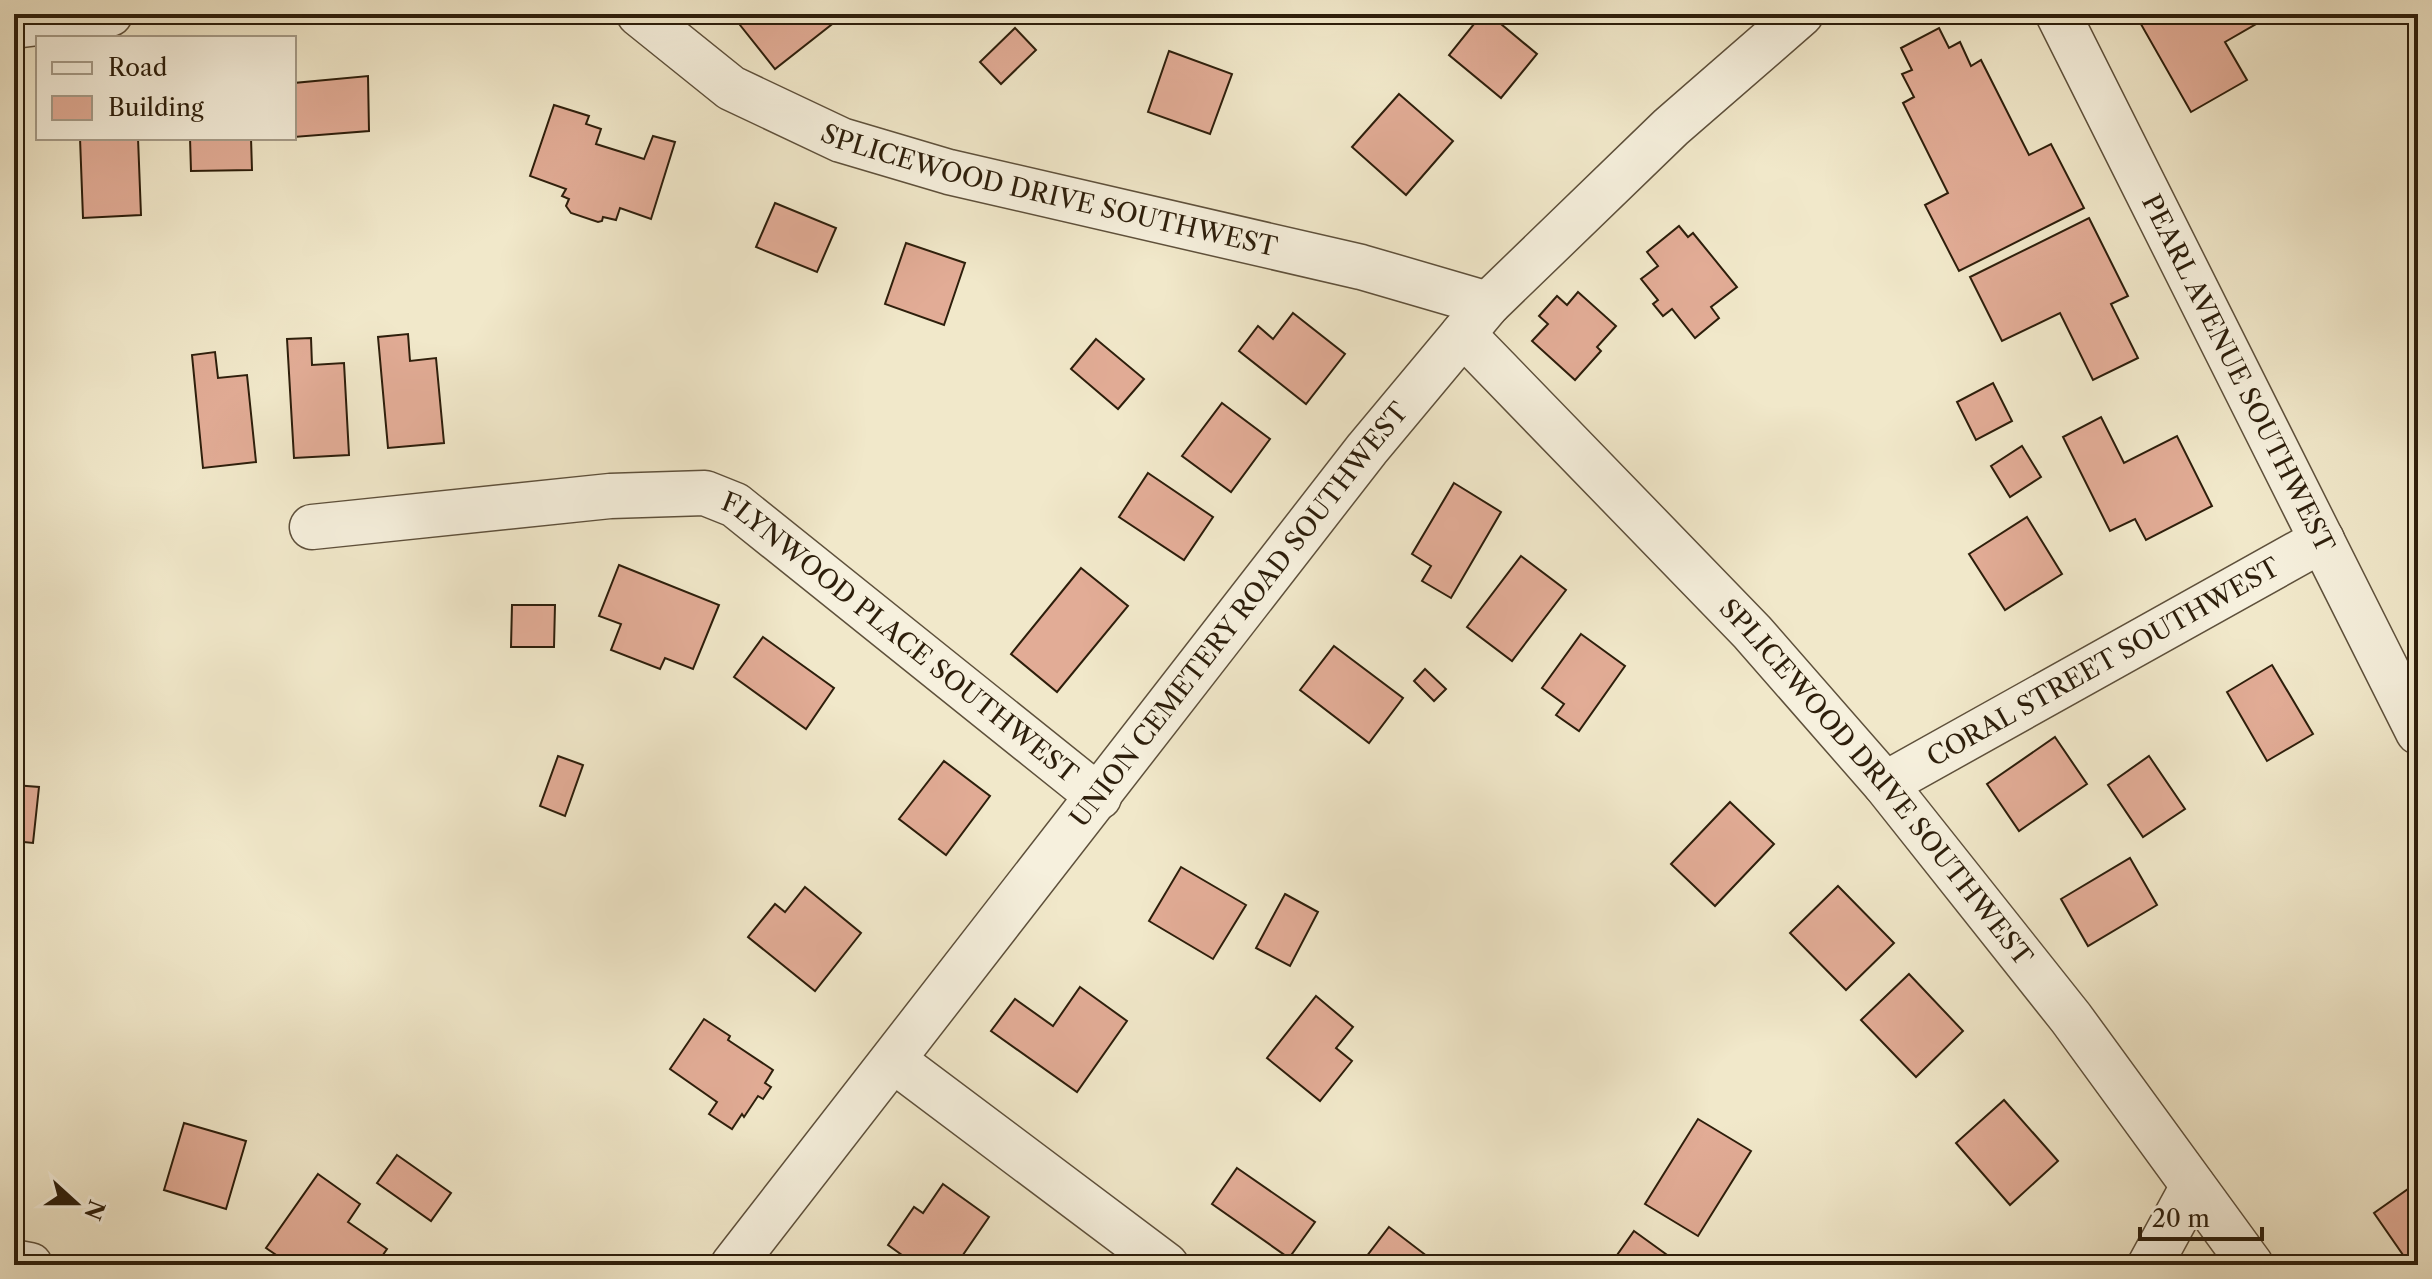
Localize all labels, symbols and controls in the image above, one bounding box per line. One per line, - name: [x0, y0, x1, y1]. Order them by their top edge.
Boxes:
- legend: [36, 36, 296, 140]
- text: Road: [108, 53, 168, 82]
- text: Building: [108, 93, 204, 122]
- street label: SPLICEWOOD DRIVE SOUTHWEST: [816, 117, 1281, 263]
- street label: PEARL AVENUE SOUTHWEST: [2135, 189, 2341, 558]
- street label: UNION CEMETERY ROAD SOUTHWEST: [1063, 396, 1415, 833]
- street label: FLYNWOOD PLACE SOUTHWEST: [717, 485, 1085, 790]
- street label: CORAL STREET SOUTHWEST: [1921, 551, 2286, 773]
- street label: SPLICEWOOD DRIVE SOUTHWEST: [1713, 592, 2039, 973]
- north arrow: [36, 1163, 116, 1243]
- scale bar: [2140, 1191, 2262, 1241]
- text: N: [78, 1196, 110, 1224]
- text: 20 m: [2152, 1204, 2210, 1233]

